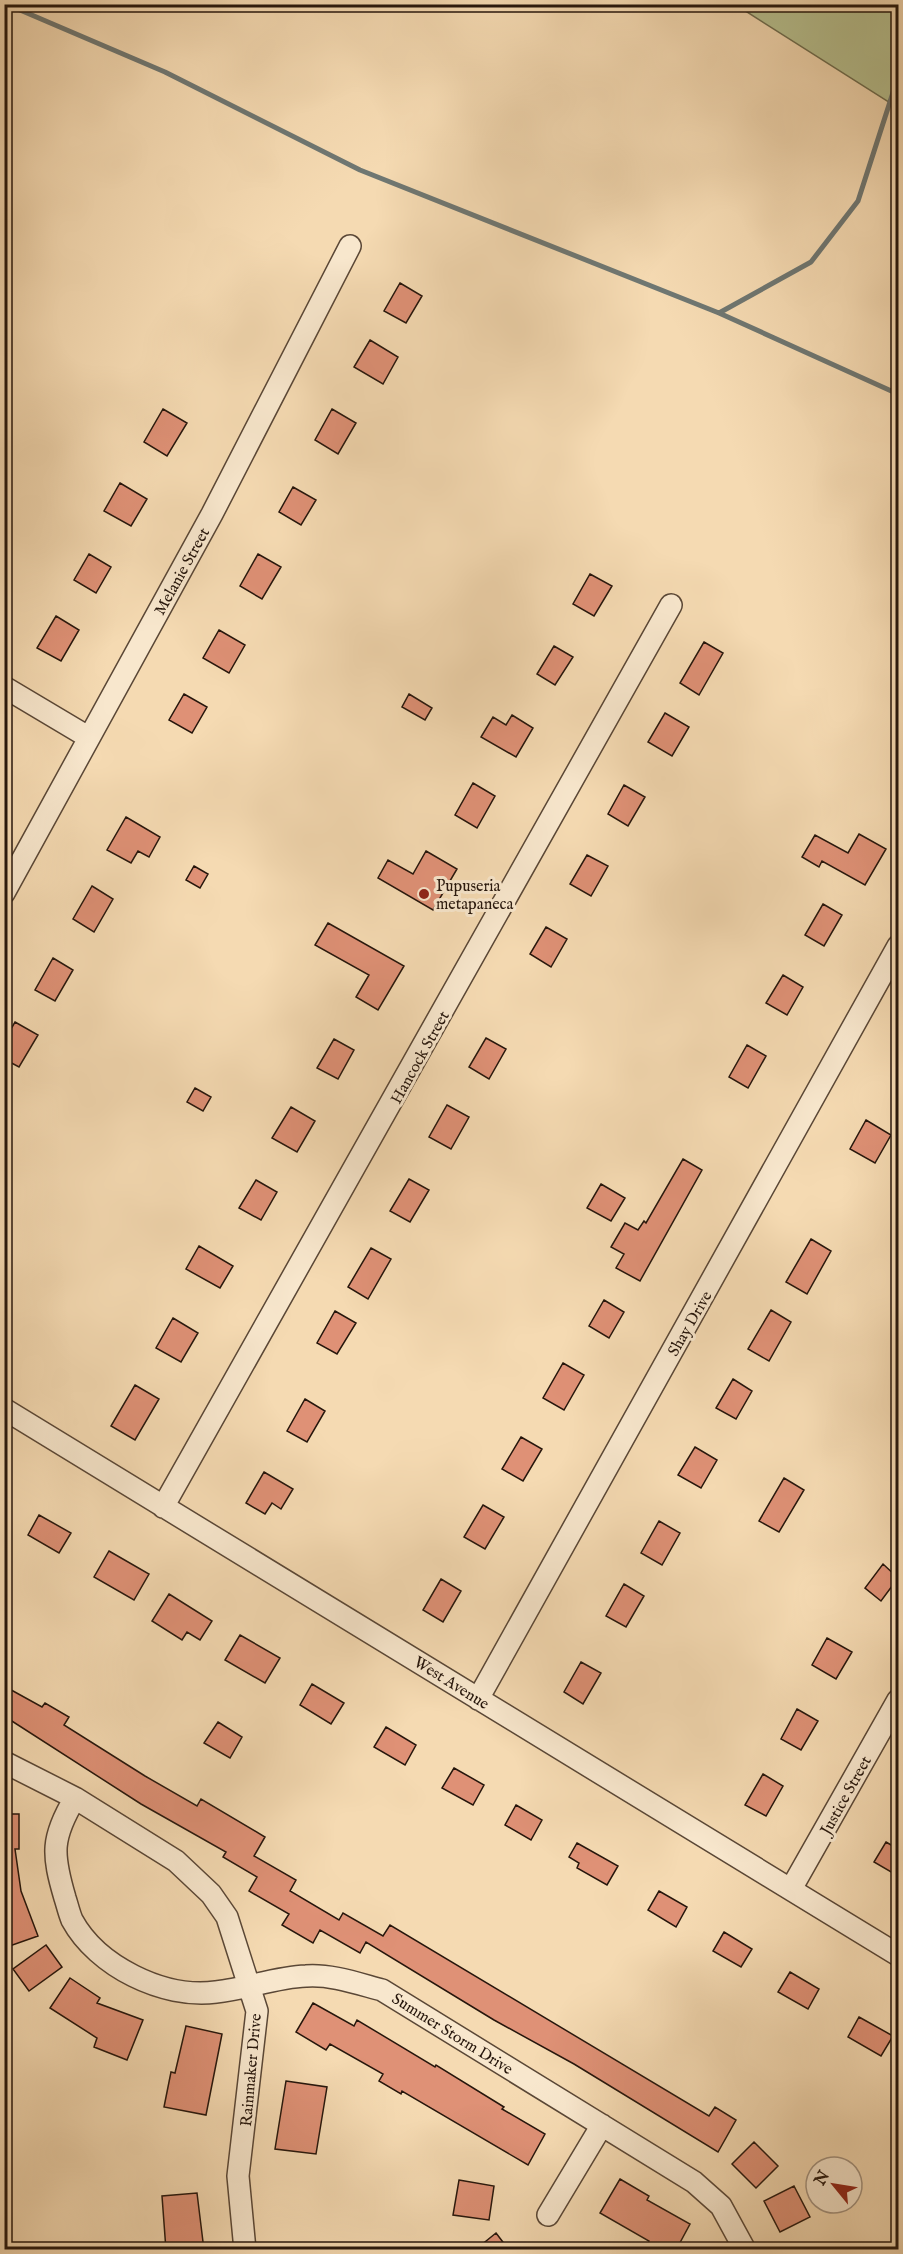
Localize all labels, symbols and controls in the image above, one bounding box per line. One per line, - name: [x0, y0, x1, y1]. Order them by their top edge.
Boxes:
- street label: Melanie Street: [151, 524, 215, 619]
- place label: Pupuseria metapaneca: [436, 877, 513, 915]
- marker: Pupuseria metapaneca: [417, 887, 431, 901]
- street label: Hancock Street: [387, 1007, 455, 1108]
- street label: Shay Drive: [664, 1288, 717, 1360]
- street label: West Avenue: [409, 1653, 492, 1715]
- street label: Justice Street: [816, 1753, 877, 1841]
- street label: Summer Storm Drive: [388, 1989, 516, 2080]
- street label: Rainmaker Drive: [237, 2013, 267, 2128]
- north arrow: [804, 2155, 864, 2215]
- text: N: [810, 2167, 835, 2190]

